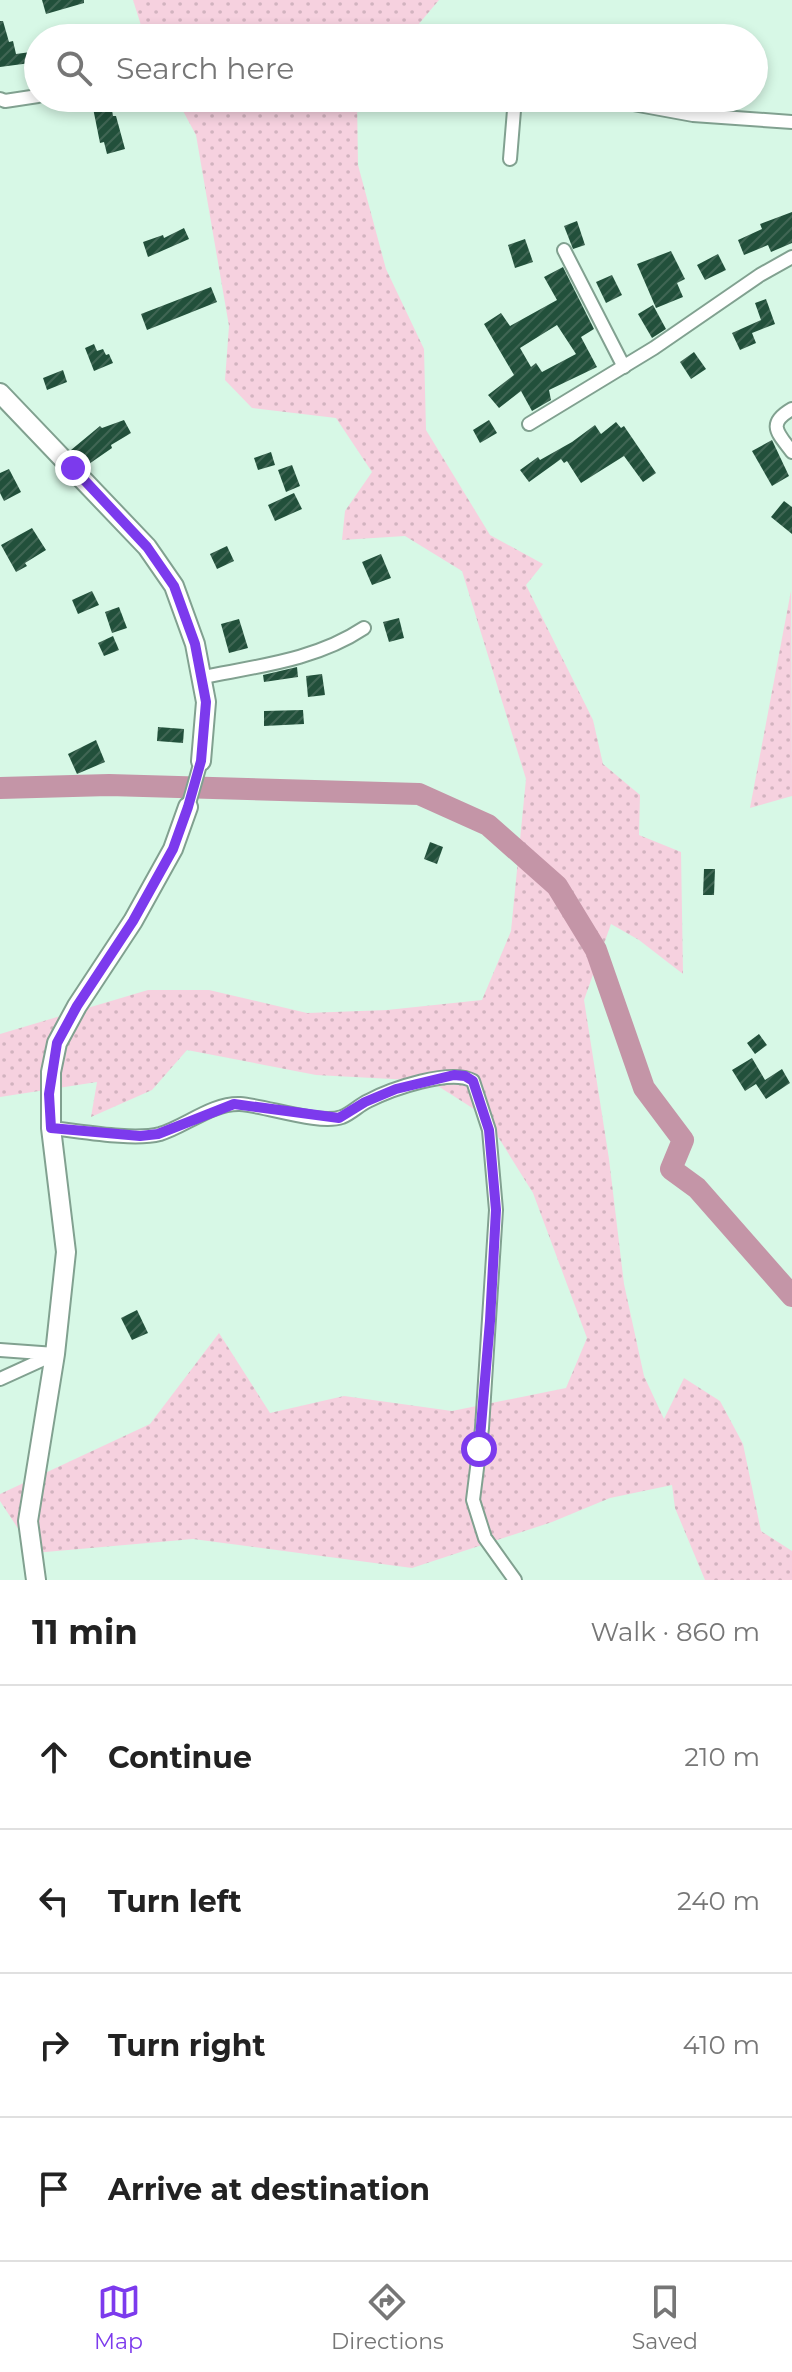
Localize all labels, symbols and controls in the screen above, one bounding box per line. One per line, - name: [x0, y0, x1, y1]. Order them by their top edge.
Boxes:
- search box: [24, 24, 768, 112]
- icon: search: [52, 46, 96, 90]
- text: Search here: [116, 50, 294, 87]
- route end: [55, 450, 91, 486]
- route start: [461, 1431, 497, 1467]
- text: 11 min: [32, 1611, 138, 1653]
- text: Walk · 860 m: [590, 1616, 760, 1648]
- icon: ahead: [32, 1735, 76, 1779]
- text: Continue: [108, 1739, 252, 1776]
- text: 210 m: [684, 1741, 760, 1773]
- icon: left: [32, 1879, 76, 1923]
- text: Turn left: [108, 1883, 241, 1920]
- text: 240 m: [677, 1885, 760, 1917]
- icon: right: [32, 2023, 76, 2067]
- text: Turn right: [108, 2027, 265, 2064]
- text: 410 m: [682, 2029, 760, 2061]
- icon: arrive: [32, 2167, 76, 2211]
- text: Arrive at destination: [108, 2171, 430, 2208]
- tab: Map: [94, 2280, 143, 2355]
- tab: Directions: [331, 2280, 444, 2355]
- tab: Saved: [632, 2280, 698, 2355]

